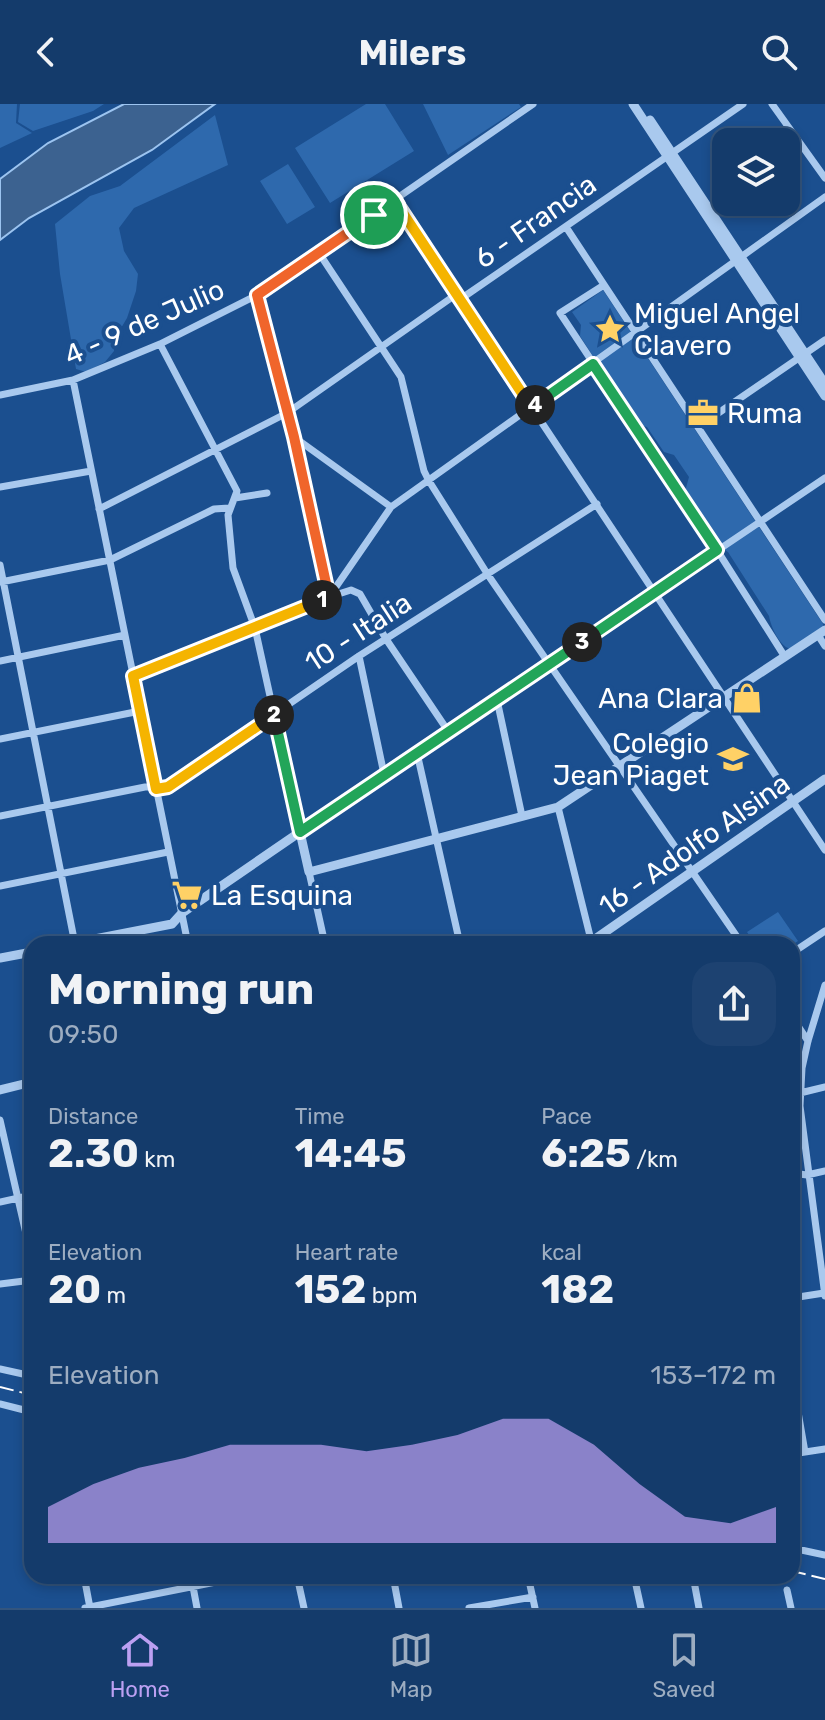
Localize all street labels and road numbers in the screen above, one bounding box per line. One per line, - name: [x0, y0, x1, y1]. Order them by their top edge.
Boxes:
- street label: 6 - Francia: [468, 168, 602, 275]
- street label: 4 - 9 de Julio: [59, 273, 229, 372]
- street label: 10 - Italia: [298, 585, 418, 679]
- street label: 16 - Adolfo Alsina: [593, 766, 796, 923]

